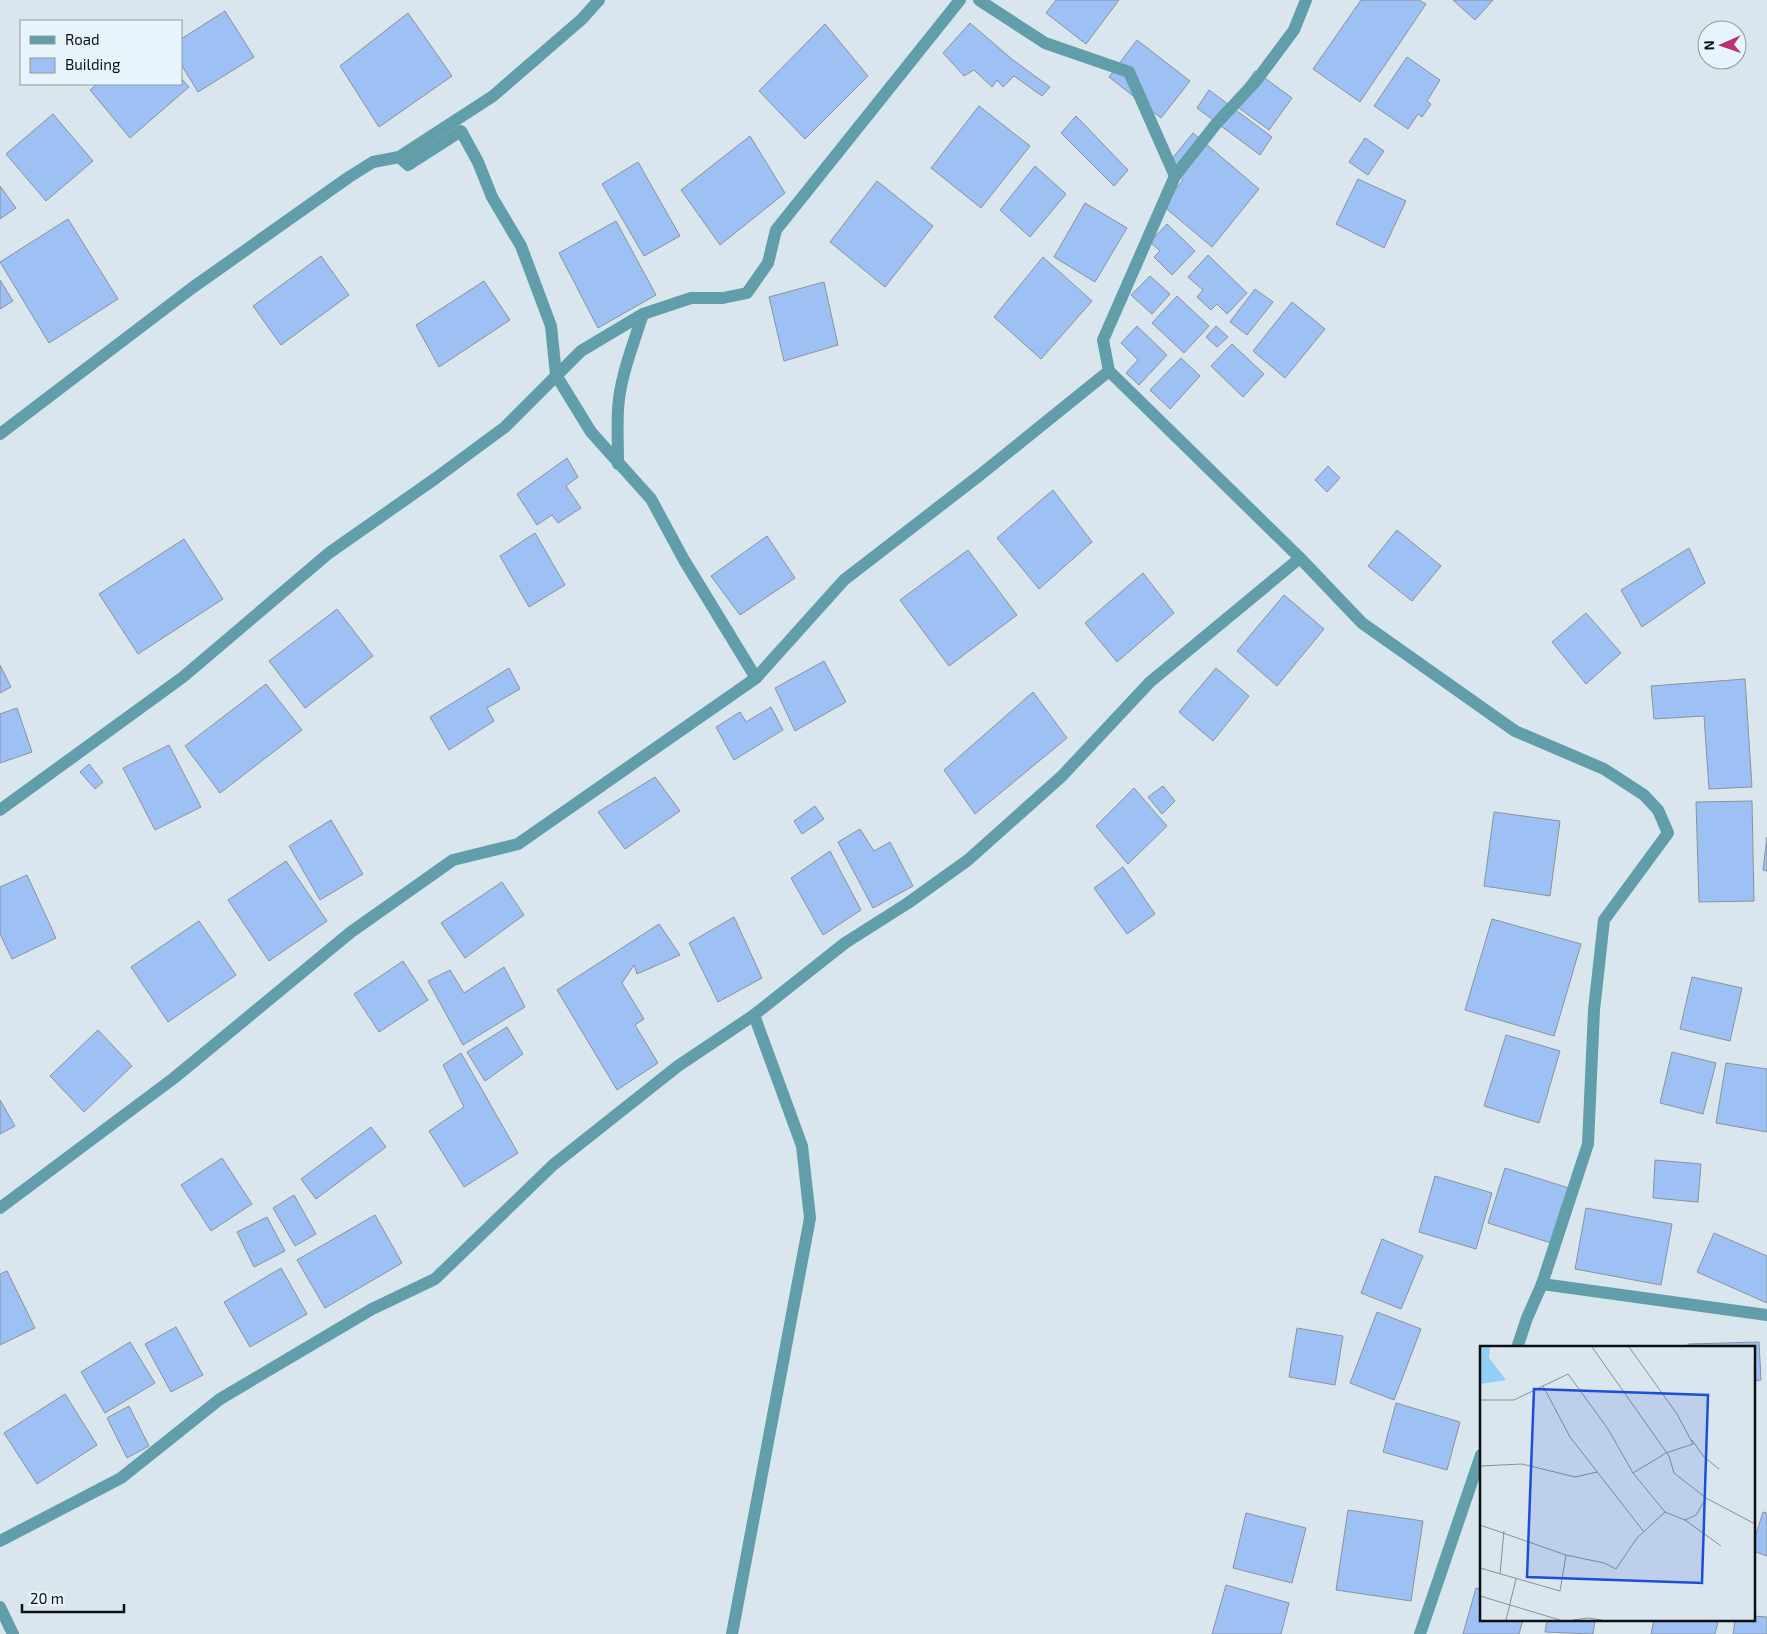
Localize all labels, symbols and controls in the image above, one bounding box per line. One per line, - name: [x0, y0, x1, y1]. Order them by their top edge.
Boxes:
- legend: [20, 20, 182, 85]
- north arrow: [1697, 20, 1747, 70]
- text: Road: [65, 30, 100, 48]
- text: N: [1700, 40, 1717, 51]
- text: Building: [65, 55, 121, 73]
- inset map: [1480, 1346, 1754, 1622]
- scale bar: [22, 1582, 125, 1614]
- text: 20 m: [30, 1589, 64, 1607]

